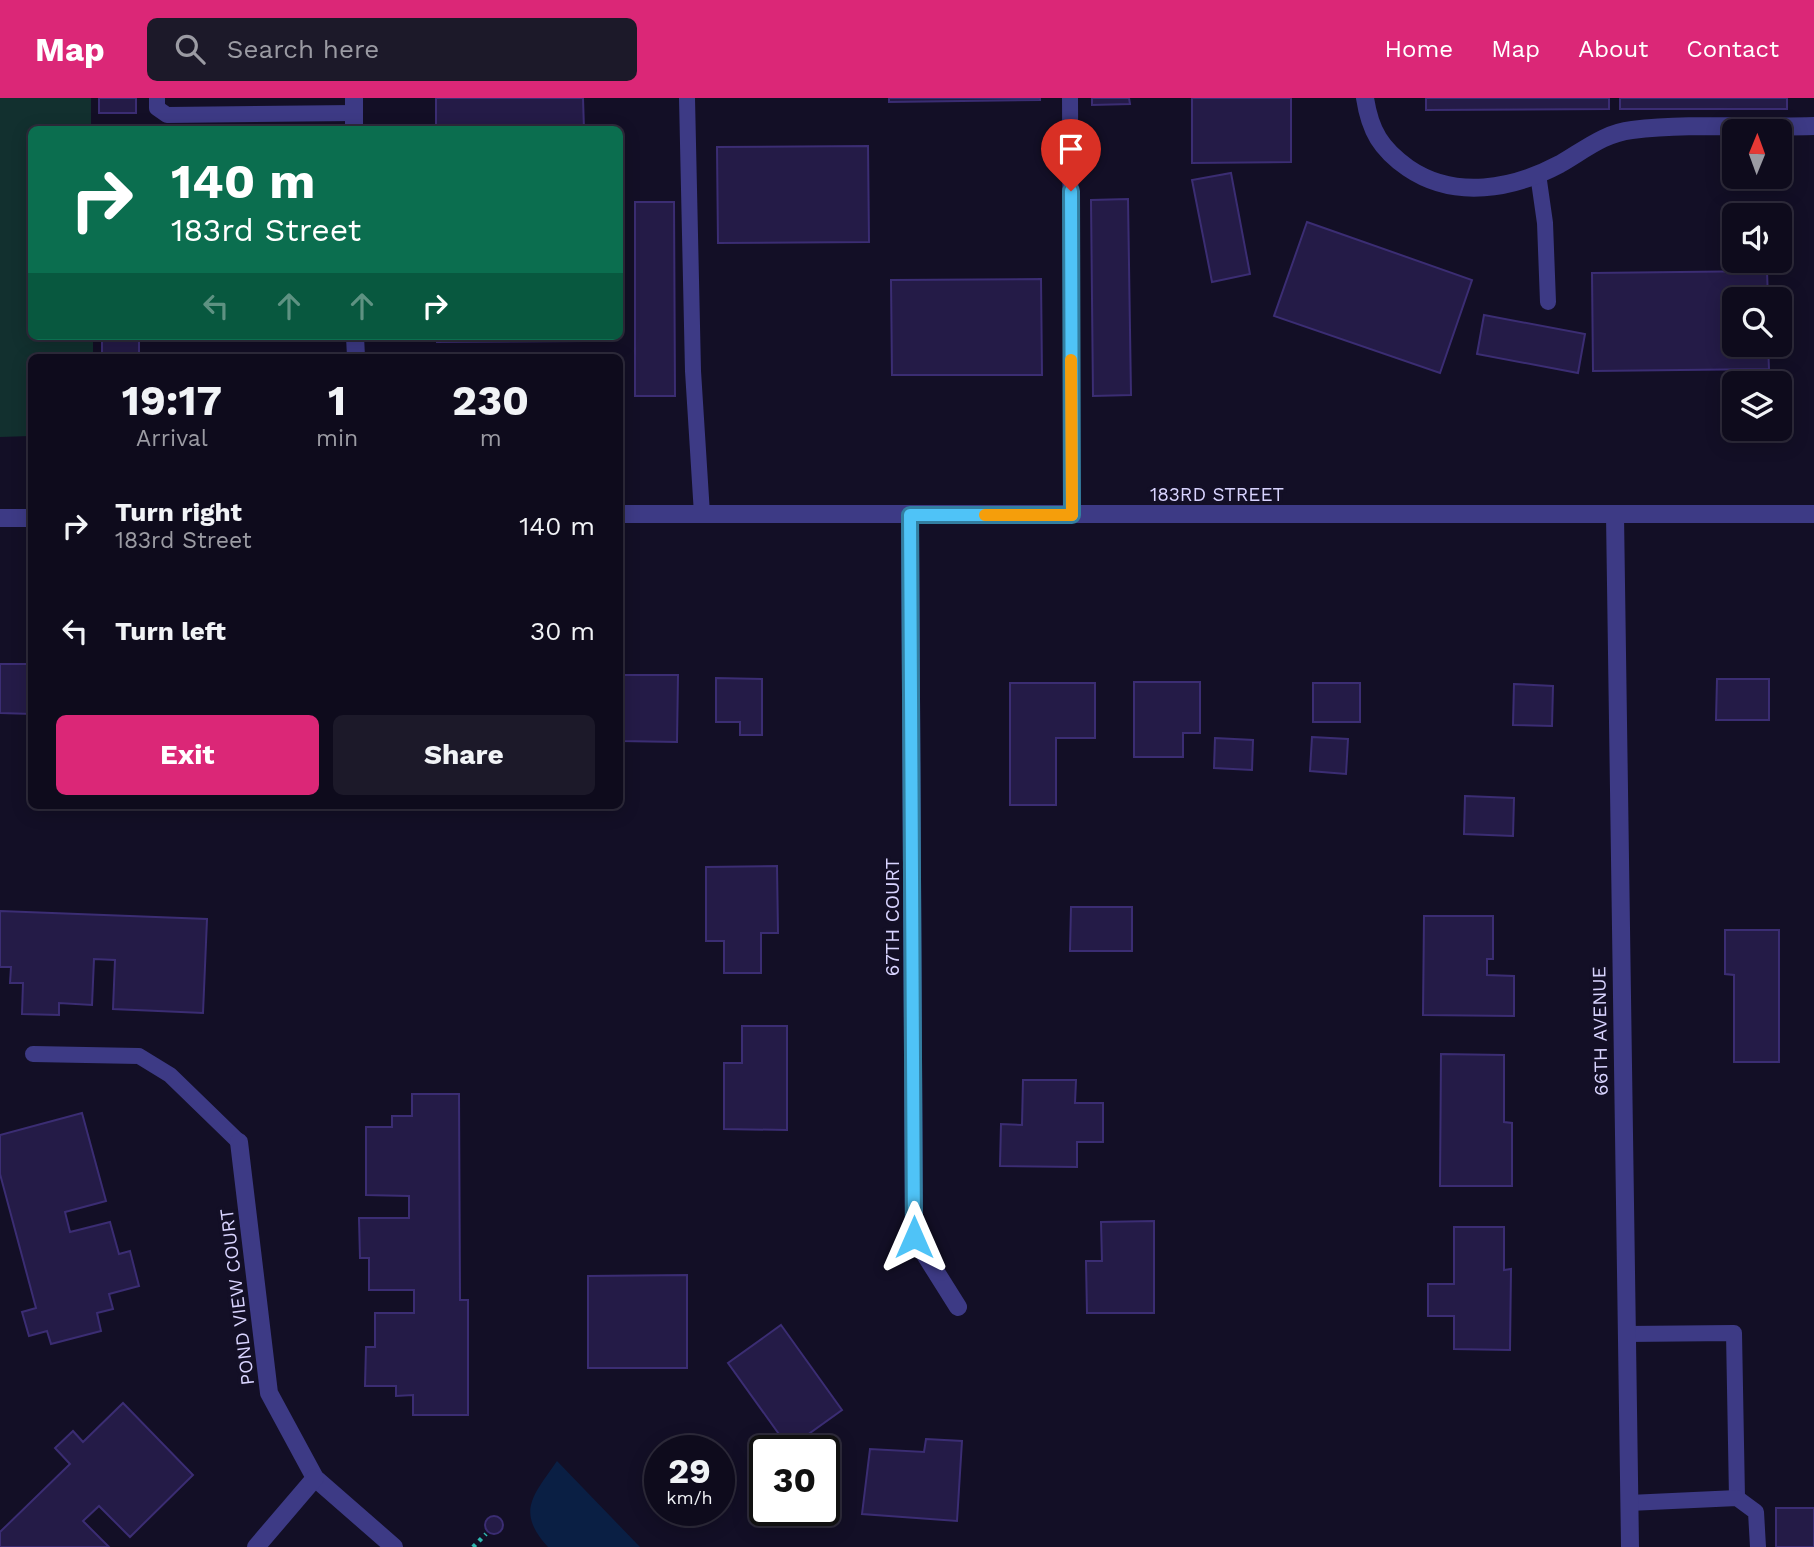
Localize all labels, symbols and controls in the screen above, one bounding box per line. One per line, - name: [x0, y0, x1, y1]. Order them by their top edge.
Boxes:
- search box: [147, 18, 637, 81]
- text: Map: [35, 30, 105, 69]
- icon: search: [171, 30, 209, 68]
- text: Search here: [227, 34, 379, 64]
- text: Home: [1385, 35, 1453, 63]
- text: Map: [1491, 35, 1540, 63]
- text: About: [1578, 35, 1648, 63]
- text: Contact: [1686, 35, 1779, 63]
- pin: [1041, 119, 1101, 191]
- north arrow: [1722, 119, 1792, 189]
- map controls: [1722, 119, 1792, 441]
- icon: arrive: [1052, 130, 1090, 168]
- text: 140 m: [171, 152, 315, 210]
- icon: right: [56, 154, 147, 245]
- button: sound: [1722, 203, 1792, 273]
- text: 183rd Street: [171, 211, 361, 249]
- icon: left: [197, 287, 235, 325]
- icon: ahead: [270, 287, 308, 325]
- icon: ahead: [343, 287, 381, 325]
- icon: right: [416, 287, 454, 325]
- button: search: [1722, 287, 1792, 357]
- button: layers: [1722, 371, 1792, 441]
- text: 19:17: [122, 376, 222, 425]
- text: 1: [328, 376, 346, 425]
- text: 230: [452, 376, 529, 425]
- text: Arrival: [136, 425, 208, 452]
- text: min: [316, 425, 358, 452]
- text: m: [480, 425, 502, 452]
- street label: 183RD STREET: [1150, 483, 1284, 506]
- text: Turn right: [115, 497, 242, 527]
- icon: right: [56, 507, 94, 545]
- text: 140 m: [519, 511, 595, 541]
- text: 183rd Street: [115, 527, 252, 554]
- icon: left: [56, 612, 94, 650]
- text: Turn left: [115, 616, 226, 646]
- text: 30 m: [530, 616, 595, 646]
- button: Exit: [56, 715, 319, 795]
- button: Share: [333, 715, 595, 795]
- street label: 67TH COURT: [881, 858, 904, 976]
- street label: 66TH AVENUE: [1587, 966, 1613, 1096]
- position arrow: [877, 1200, 951, 1274]
- street label: POND VIEW COURT: [215, 1207, 259, 1387]
- speed limit sign: 30: [749, 1435, 840, 1526]
- text: 29: [668, 1450, 711, 1492]
- text: km/h: [666, 1487, 713, 1508]

